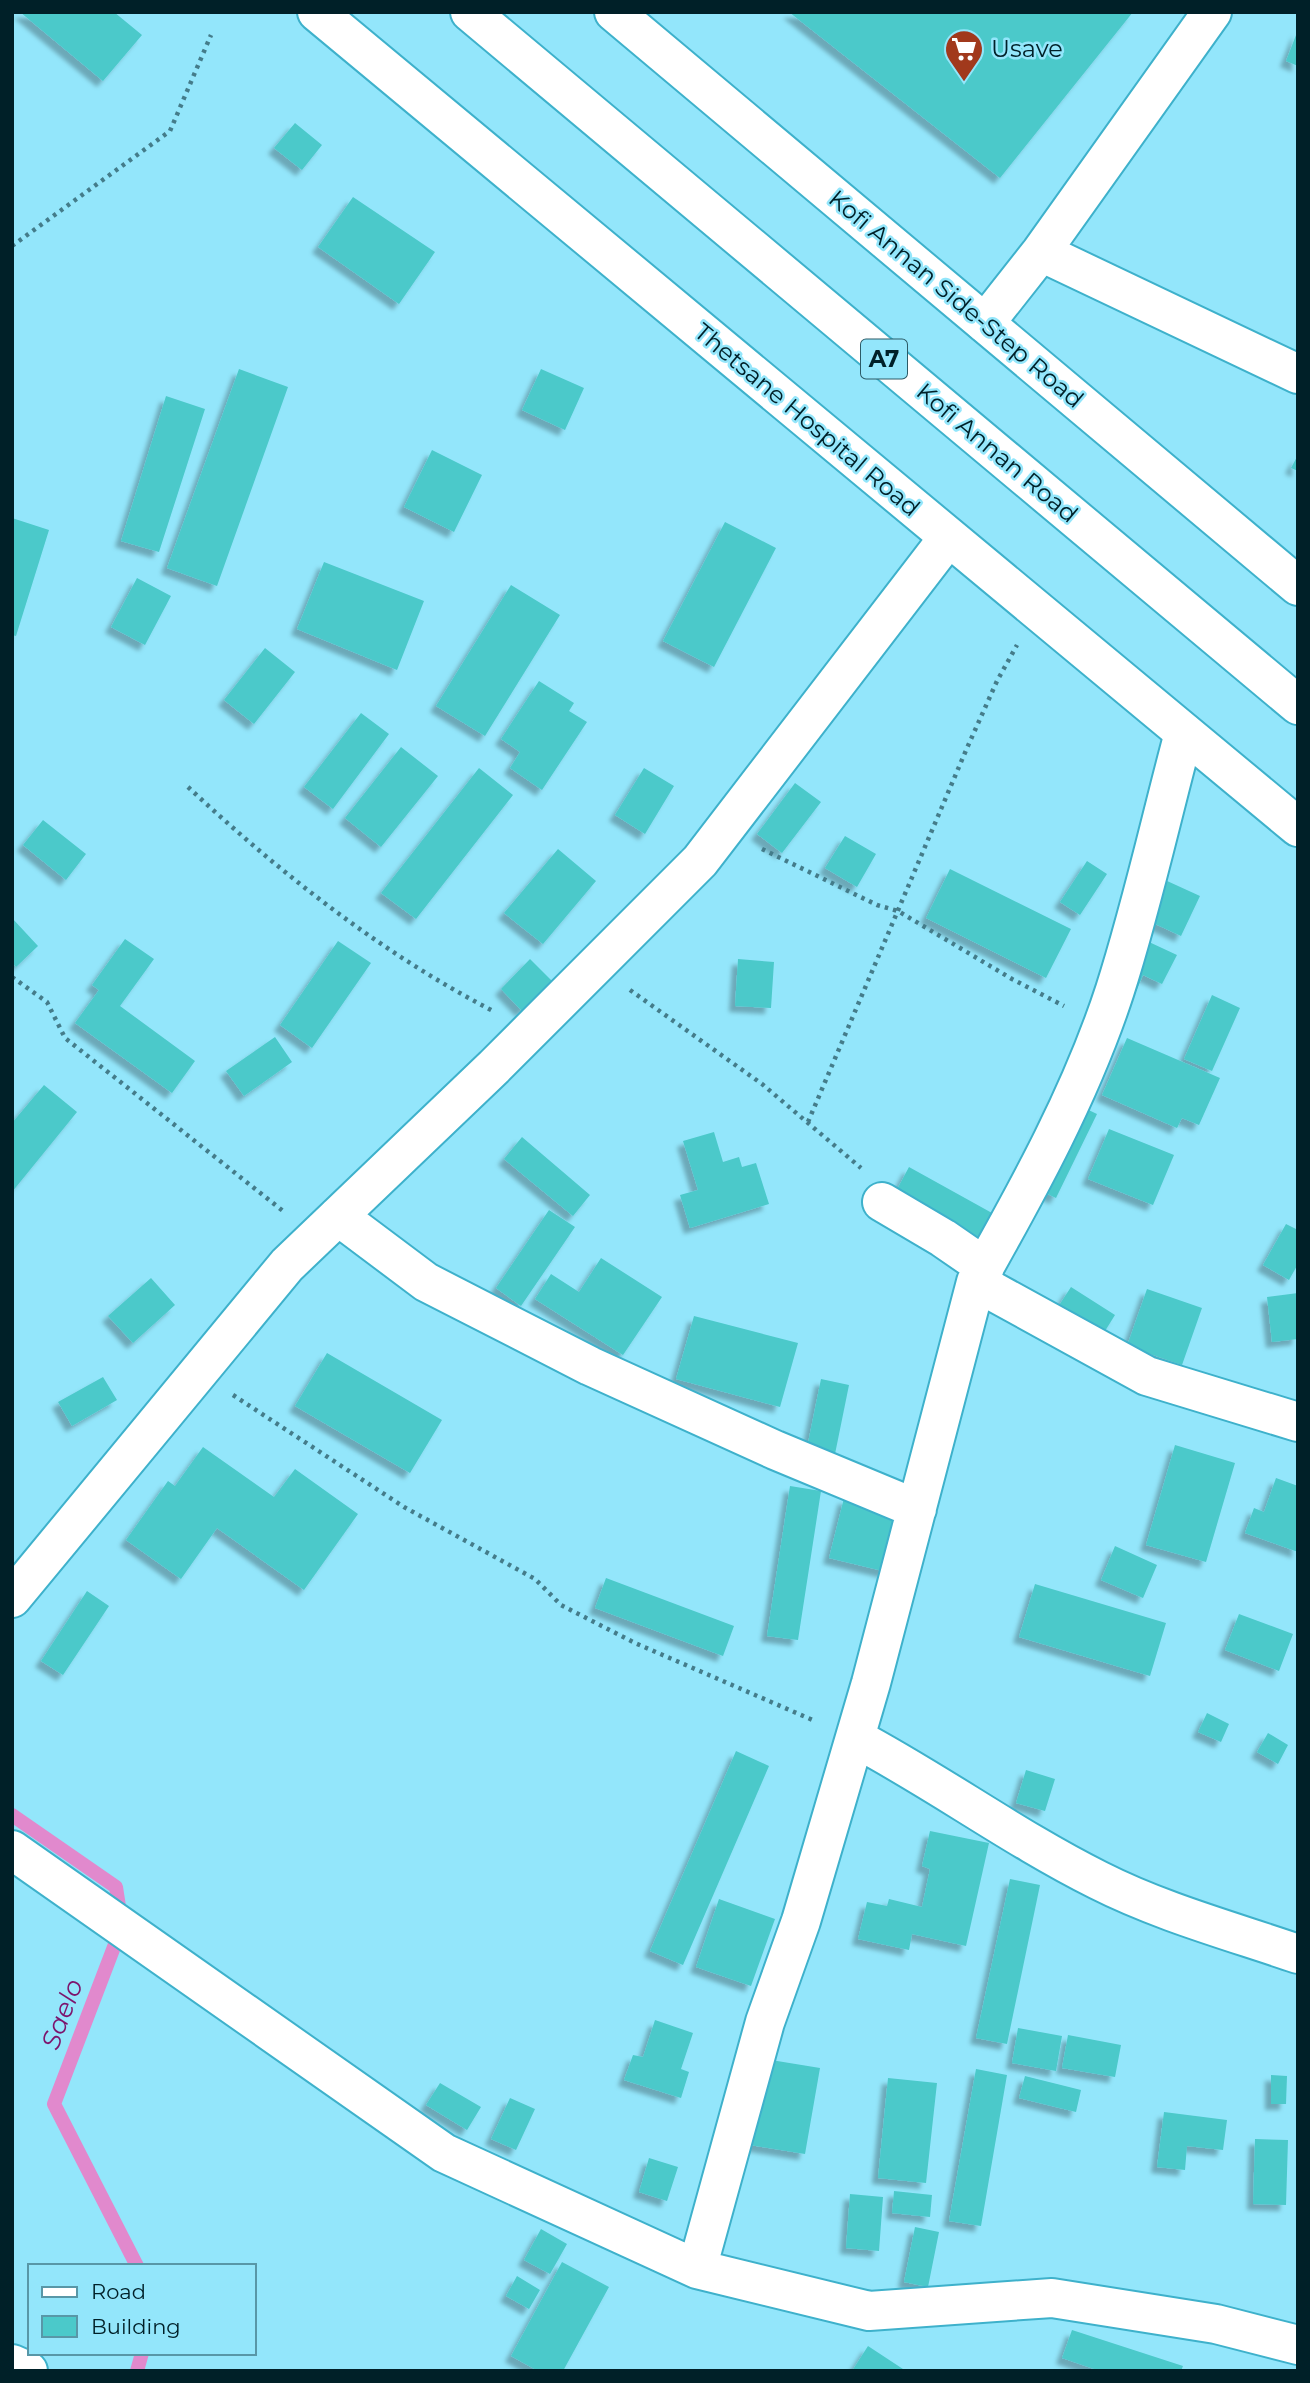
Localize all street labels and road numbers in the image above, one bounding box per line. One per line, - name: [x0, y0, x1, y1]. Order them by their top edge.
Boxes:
- street label: Kofi Annan Side-Step Road: [823, 184, 1090, 414]
- street label: Thetsane Hospital Road: [689, 317, 926, 522]
- road number: A7: [861, 340, 907, 378]
- street label: Kofi Annan Road: [911, 377, 1084, 528]

